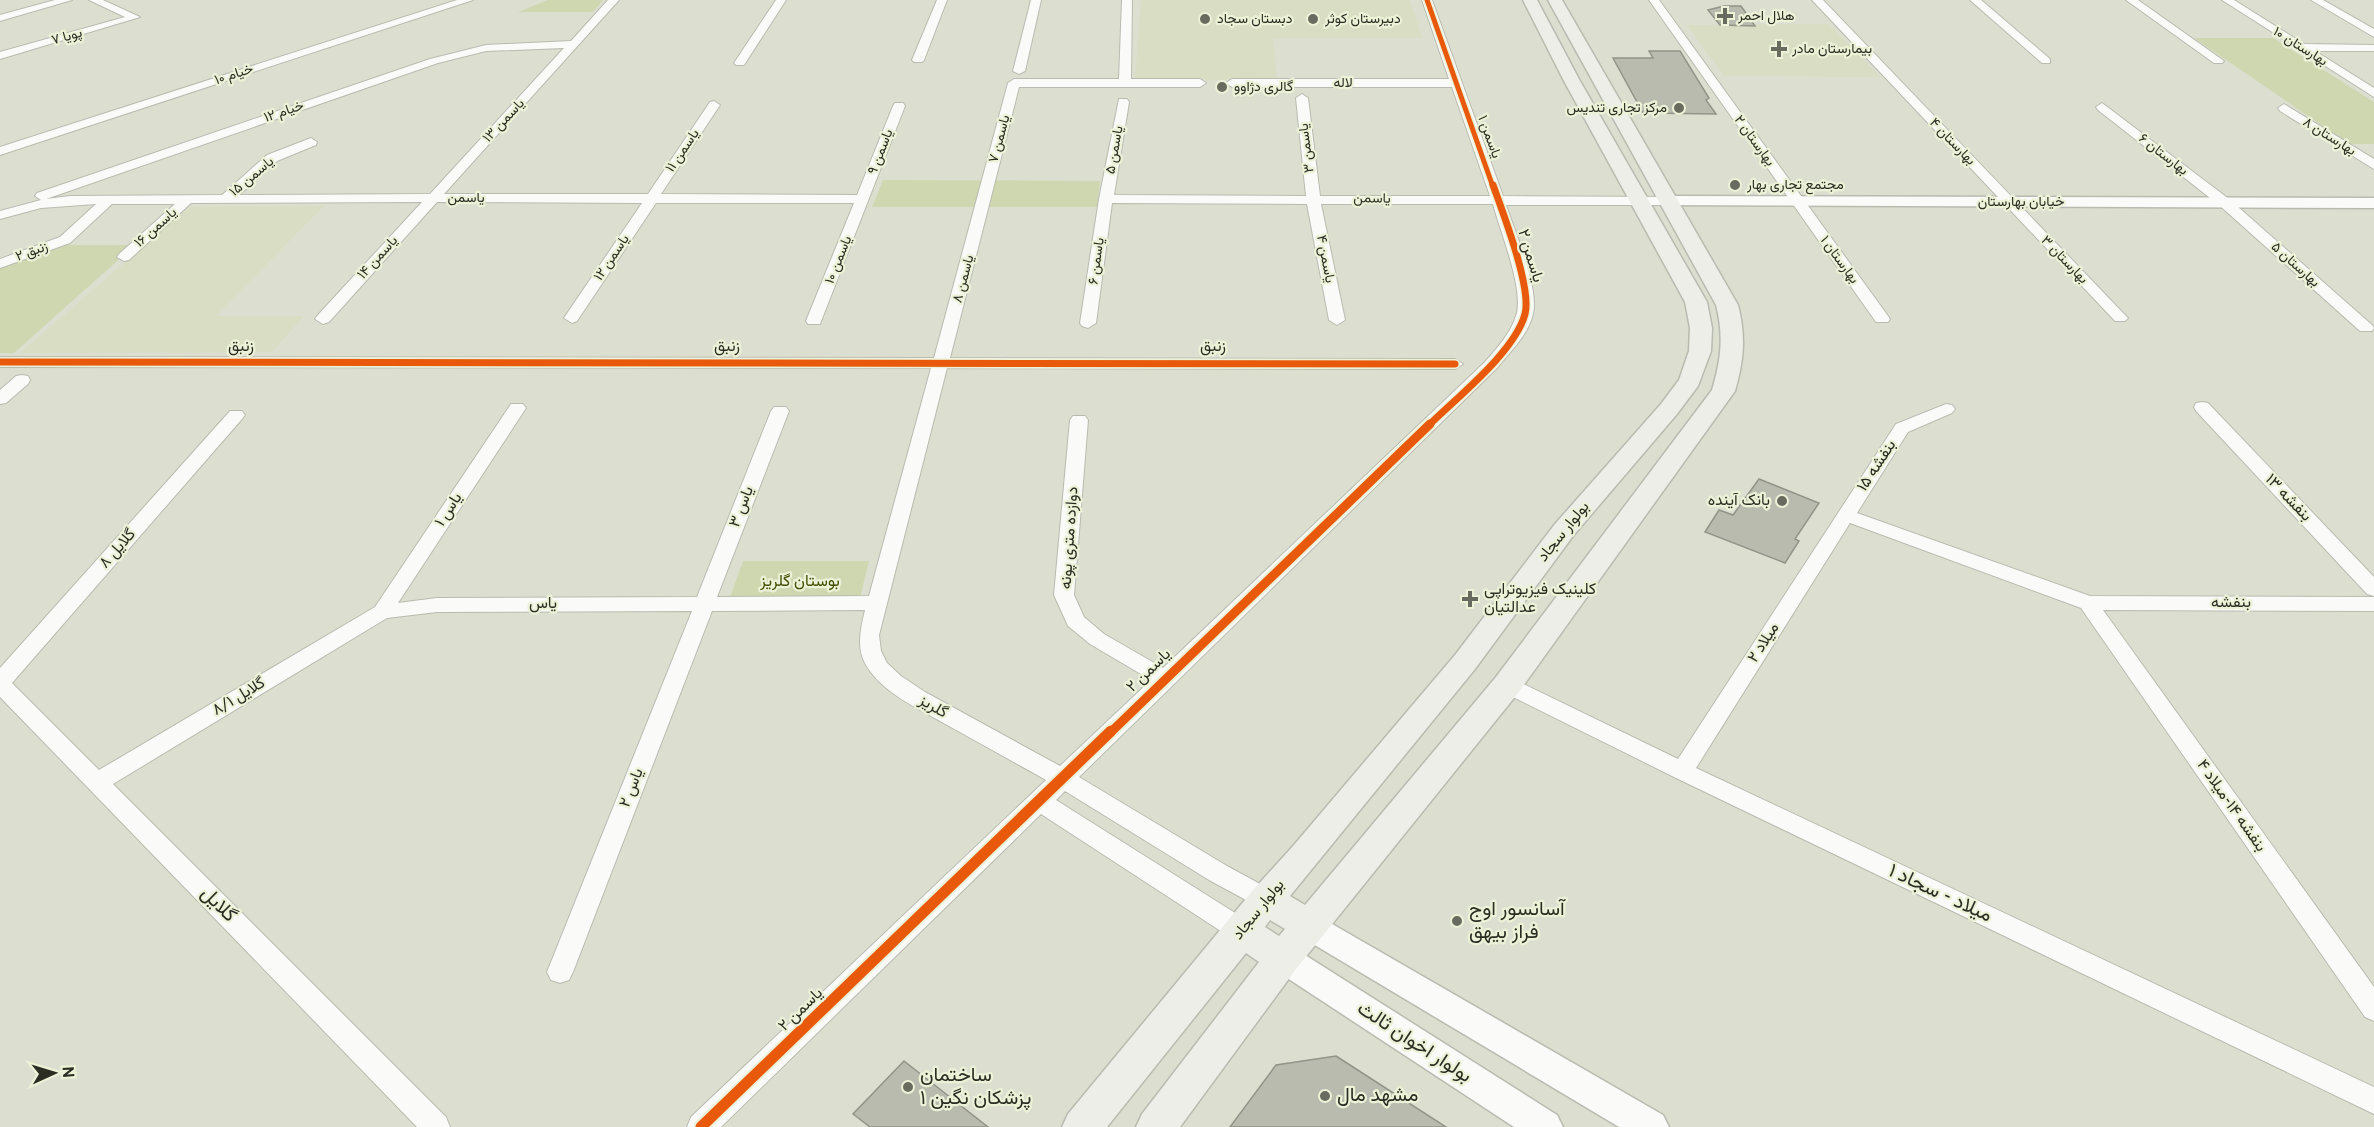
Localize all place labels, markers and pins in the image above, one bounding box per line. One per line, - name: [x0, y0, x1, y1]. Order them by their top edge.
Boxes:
- marker: هلال احمر: [1716, 7, 1734, 25]
- place label: هلال احمر: [1737, 8, 1795, 25]
- place label: دبستان سجاد: [1217, 11, 1293, 28]
- place label: دبیرستان کوثر: [1324, 11, 1401, 28]
- marker: دبستان سجاد: [1198, 12, 1212, 26]
- marker: دبیرستان کوثر: [1306, 12, 1320, 26]
- marker: بیمارستان مادر: [1770, 40, 1788, 58]
- place label: بیمارستان مادر: [1791, 41, 1872, 58]
- place label: گالری دژاوو: [1234, 79, 1293, 96]
- marker: گالری دژاوو: [1215, 80, 1229, 94]
- place label: مرکز تجاری تندیس: [1567, 100, 1667, 117]
- marker: مرکز تجاری تندیس: [1672, 101, 1686, 115]
- place label: مجتمع تجاری بهار: [1746, 177, 1844, 195]
- marker: مجتمع تجاری بهار: [1728, 178, 1742, 192]
- place label: بانک آینده: [1708, 491, 1770, 511]
- marker: بانک آینده: [1775, 494, 1789, 508]
- place label: کلینیک فیزیوتراپی عدالتیان: [1484, 580, 1596, 618]
- marker: کلینیک فیزیوتراپی عدالتیان: [1461, 590, 1479, 608]
- place label: آسانسور اوج فراز بیهق: [1469, 897, 1566, 946]
- marker: آسانسور اوج فراز بیهق: [1450, 914, 1464, 928]
- place label: ساختمان پزشکان نگین ۱: [920, 1063, 1031, 1112]
- marker: ساختمان پزشکان نگین ۱: [901, 1080, 915, 1094]
- place label: مشهد مال: [1337, 1083, 1419, 1109]
- marker: مشهد مال: [1318, 1089, 1332, 1103]

